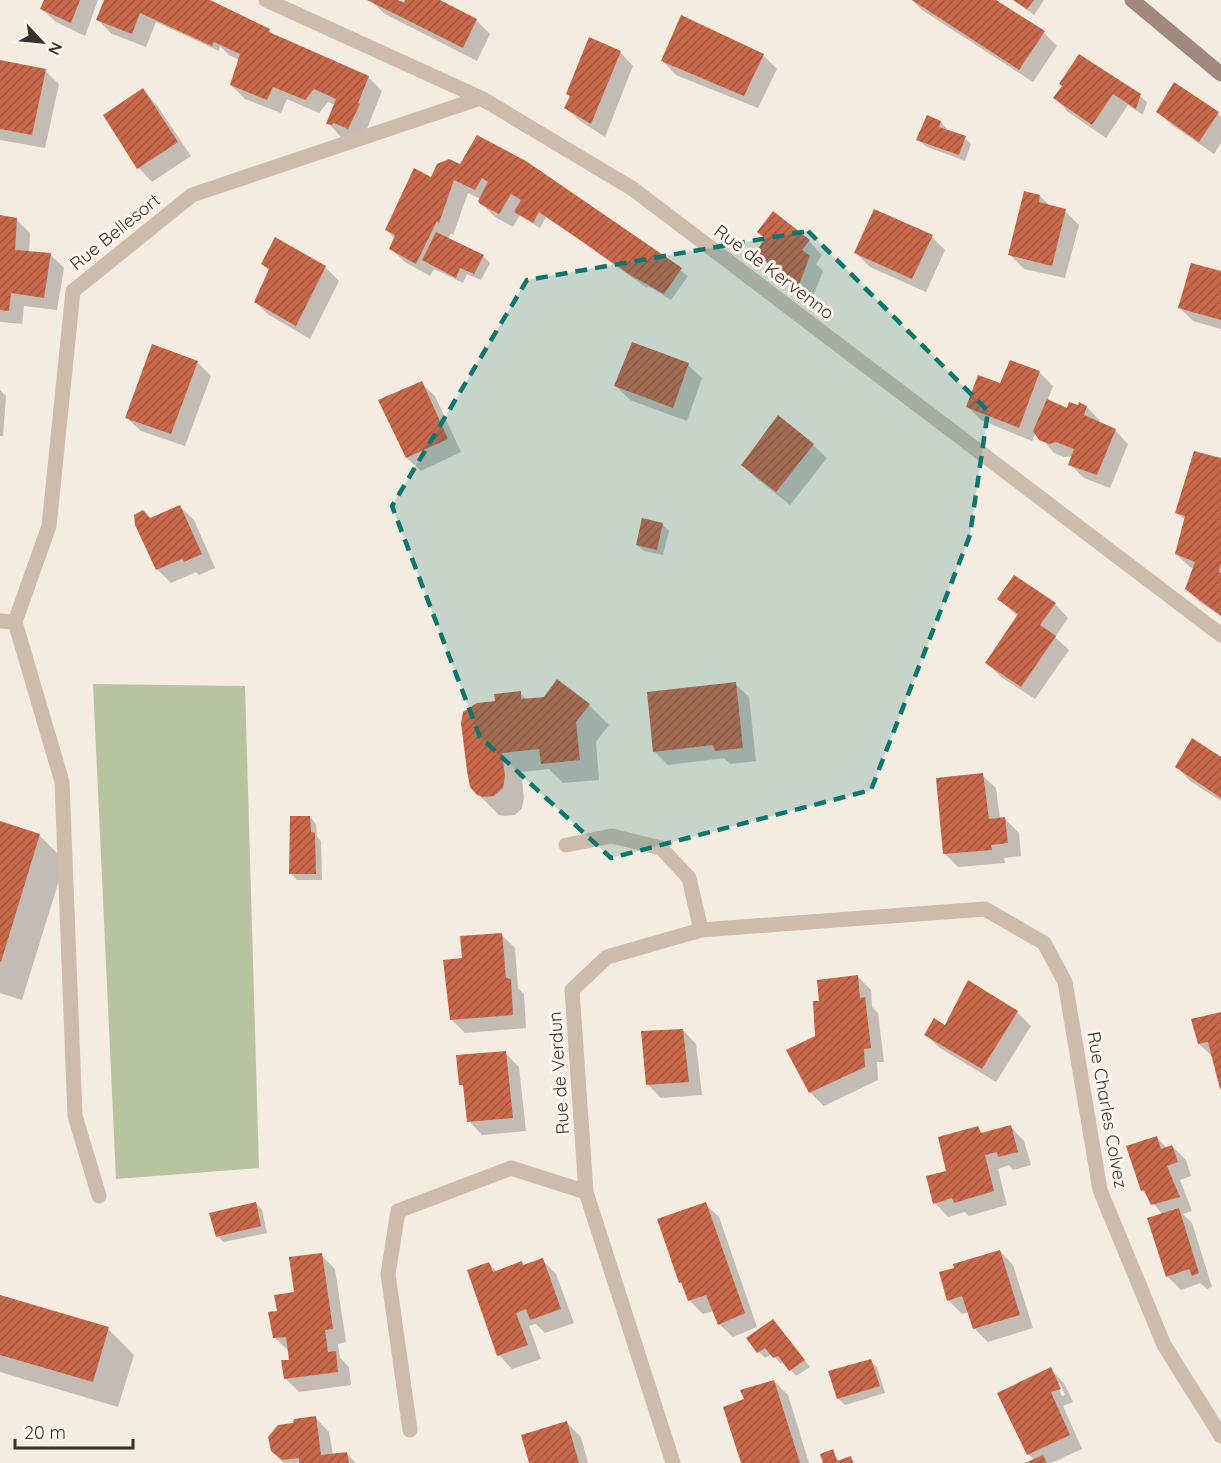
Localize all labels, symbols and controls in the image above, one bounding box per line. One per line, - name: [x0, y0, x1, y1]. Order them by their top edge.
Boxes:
- north arrow: [12, 12, 72, 72]
- text: N: [44, 39, 67, 58]
- street label: Rue Bellesort: [65, 188, 165, 275]
- street label: Rue de Kervenno: [710, 219, 839, 324]
- street label: Rue de Verdun: [543, 1011, 574, 1135]
- street label: Rue Charles Colvez: [1082, 1030, 1133, 1190]
- scale bar: [15, 1412, 134, 1450]
- text: 20 m: [24, 1421, 66, 1444]

